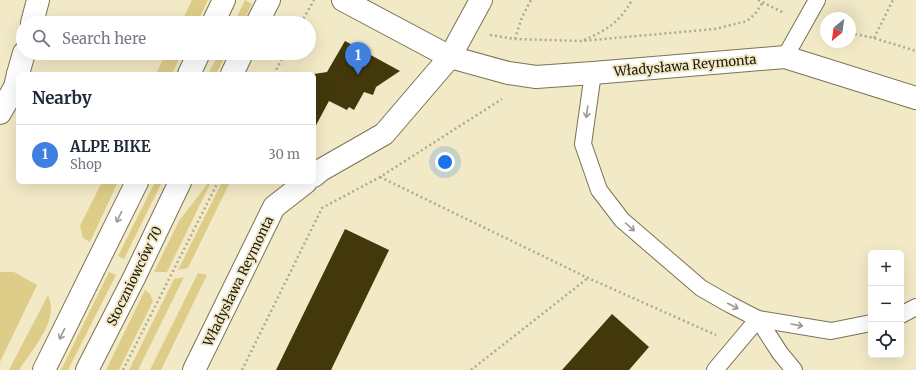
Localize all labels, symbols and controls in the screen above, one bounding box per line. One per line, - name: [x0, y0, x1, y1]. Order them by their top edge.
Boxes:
- north arrow: [820, 12, 856, 48]
- search box: [16, 16, 316, 60]
- icon: search: [30, 27, 52, 49]
- text: Search here: [62, 29, 146, 48]
- pin: 1: [345, 42, 371, 75]
- street label: Władysława Reymonta: [612, 51, 757, 80]
- text: Nearby: [32, 87, 92, 109]
- one-way arrow: [583, 105, 591, 118]
- text: ALPE BIKE: [70, 137, 151, 156]
- text: 1: [42, 146, 48, 163]
- text: 30 m: [268, 146, 300, 163]
- your location: [435, 152, 455, 172]
- text: Shop: [70, 156, 102, 173]
- one-way arrow: [115, 211, 122, 223]
- street label: Władysława Reymonta: [199, 213, 277, 350]
- one-way arrow: [625, 223, 636, 232]
- street label: Stoczniowców 70: [103, 224, 166, 329]
- map controls: [868, 250, 904, 358]
- button: +: [868, 250, 904, 286]
- button: −: [868, 286, 904, 322]
- one-way arrow: [727, 303, 739, 310]
- one-way arrow: [790, 321, 803, 329]
- button: locate: [868, 322, 904, 358]
- one-way arrow: [58, 327, 65, 339]

